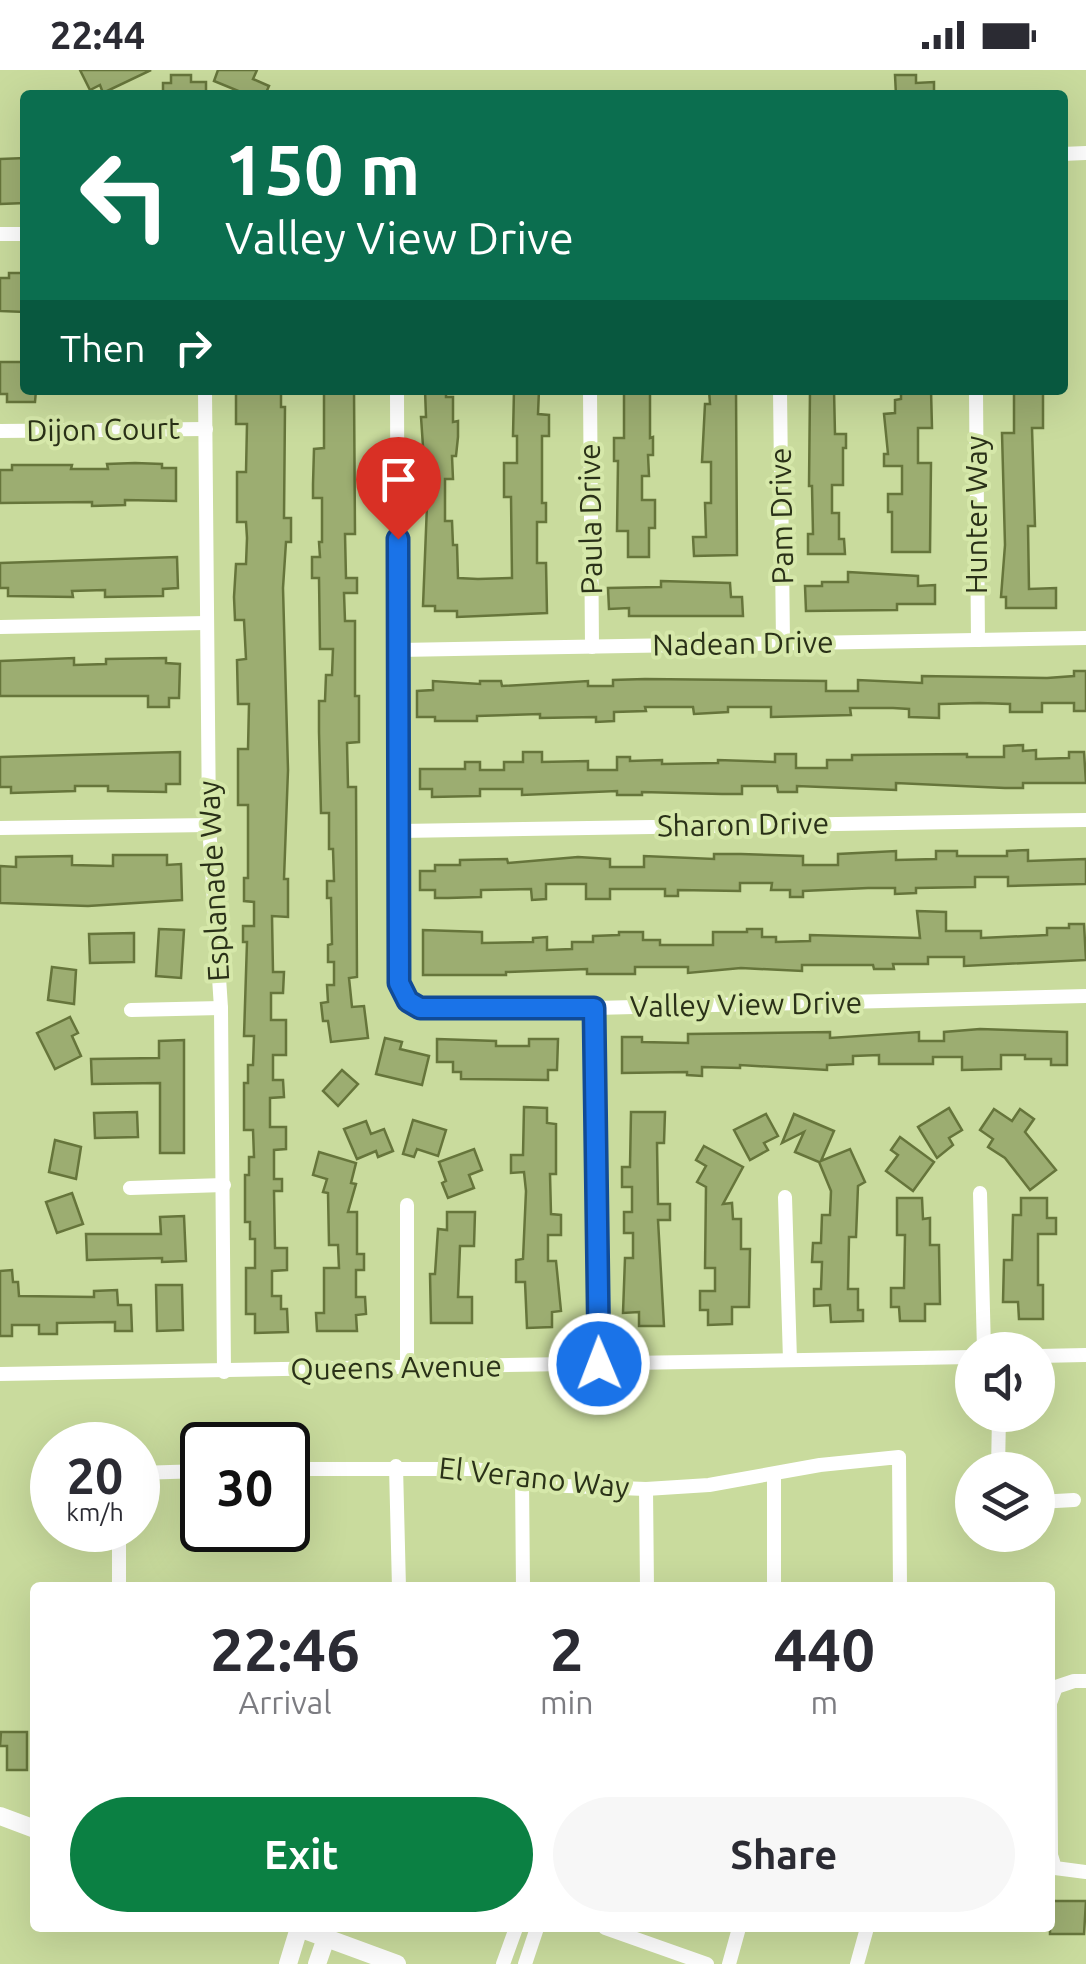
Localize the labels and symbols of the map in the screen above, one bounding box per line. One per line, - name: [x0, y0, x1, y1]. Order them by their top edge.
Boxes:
- street label: Dijon Court: [26, 411, 180, 447]
- street label: Hunter Way: [959, 436, 993, 594]
- pin: [356, 437, 441, 540]
- street label: Paula Drive: [572, 443, 608, 595]
- street label: Pam Drive: [763, 447, 799, 585]
- street label: Nadean Drive: [652, 624, 834, 662]
- street label: Esplanade Way: [191, 780, 235, 982]
- street label: Sharon Drive: [657, 806, 829, 842]
- street label: Valley View Drive: [629, 985, 863, 1023]
- position arrow: [547, 1312, 651, 1416]
- street label: Queens Avenue: [290, 1348, 502, 1386]
- speed limit sign: 30: [180, 1422, 310, 1552]
- street label: El Verano Way: [437, 1450, 631, 1504]

